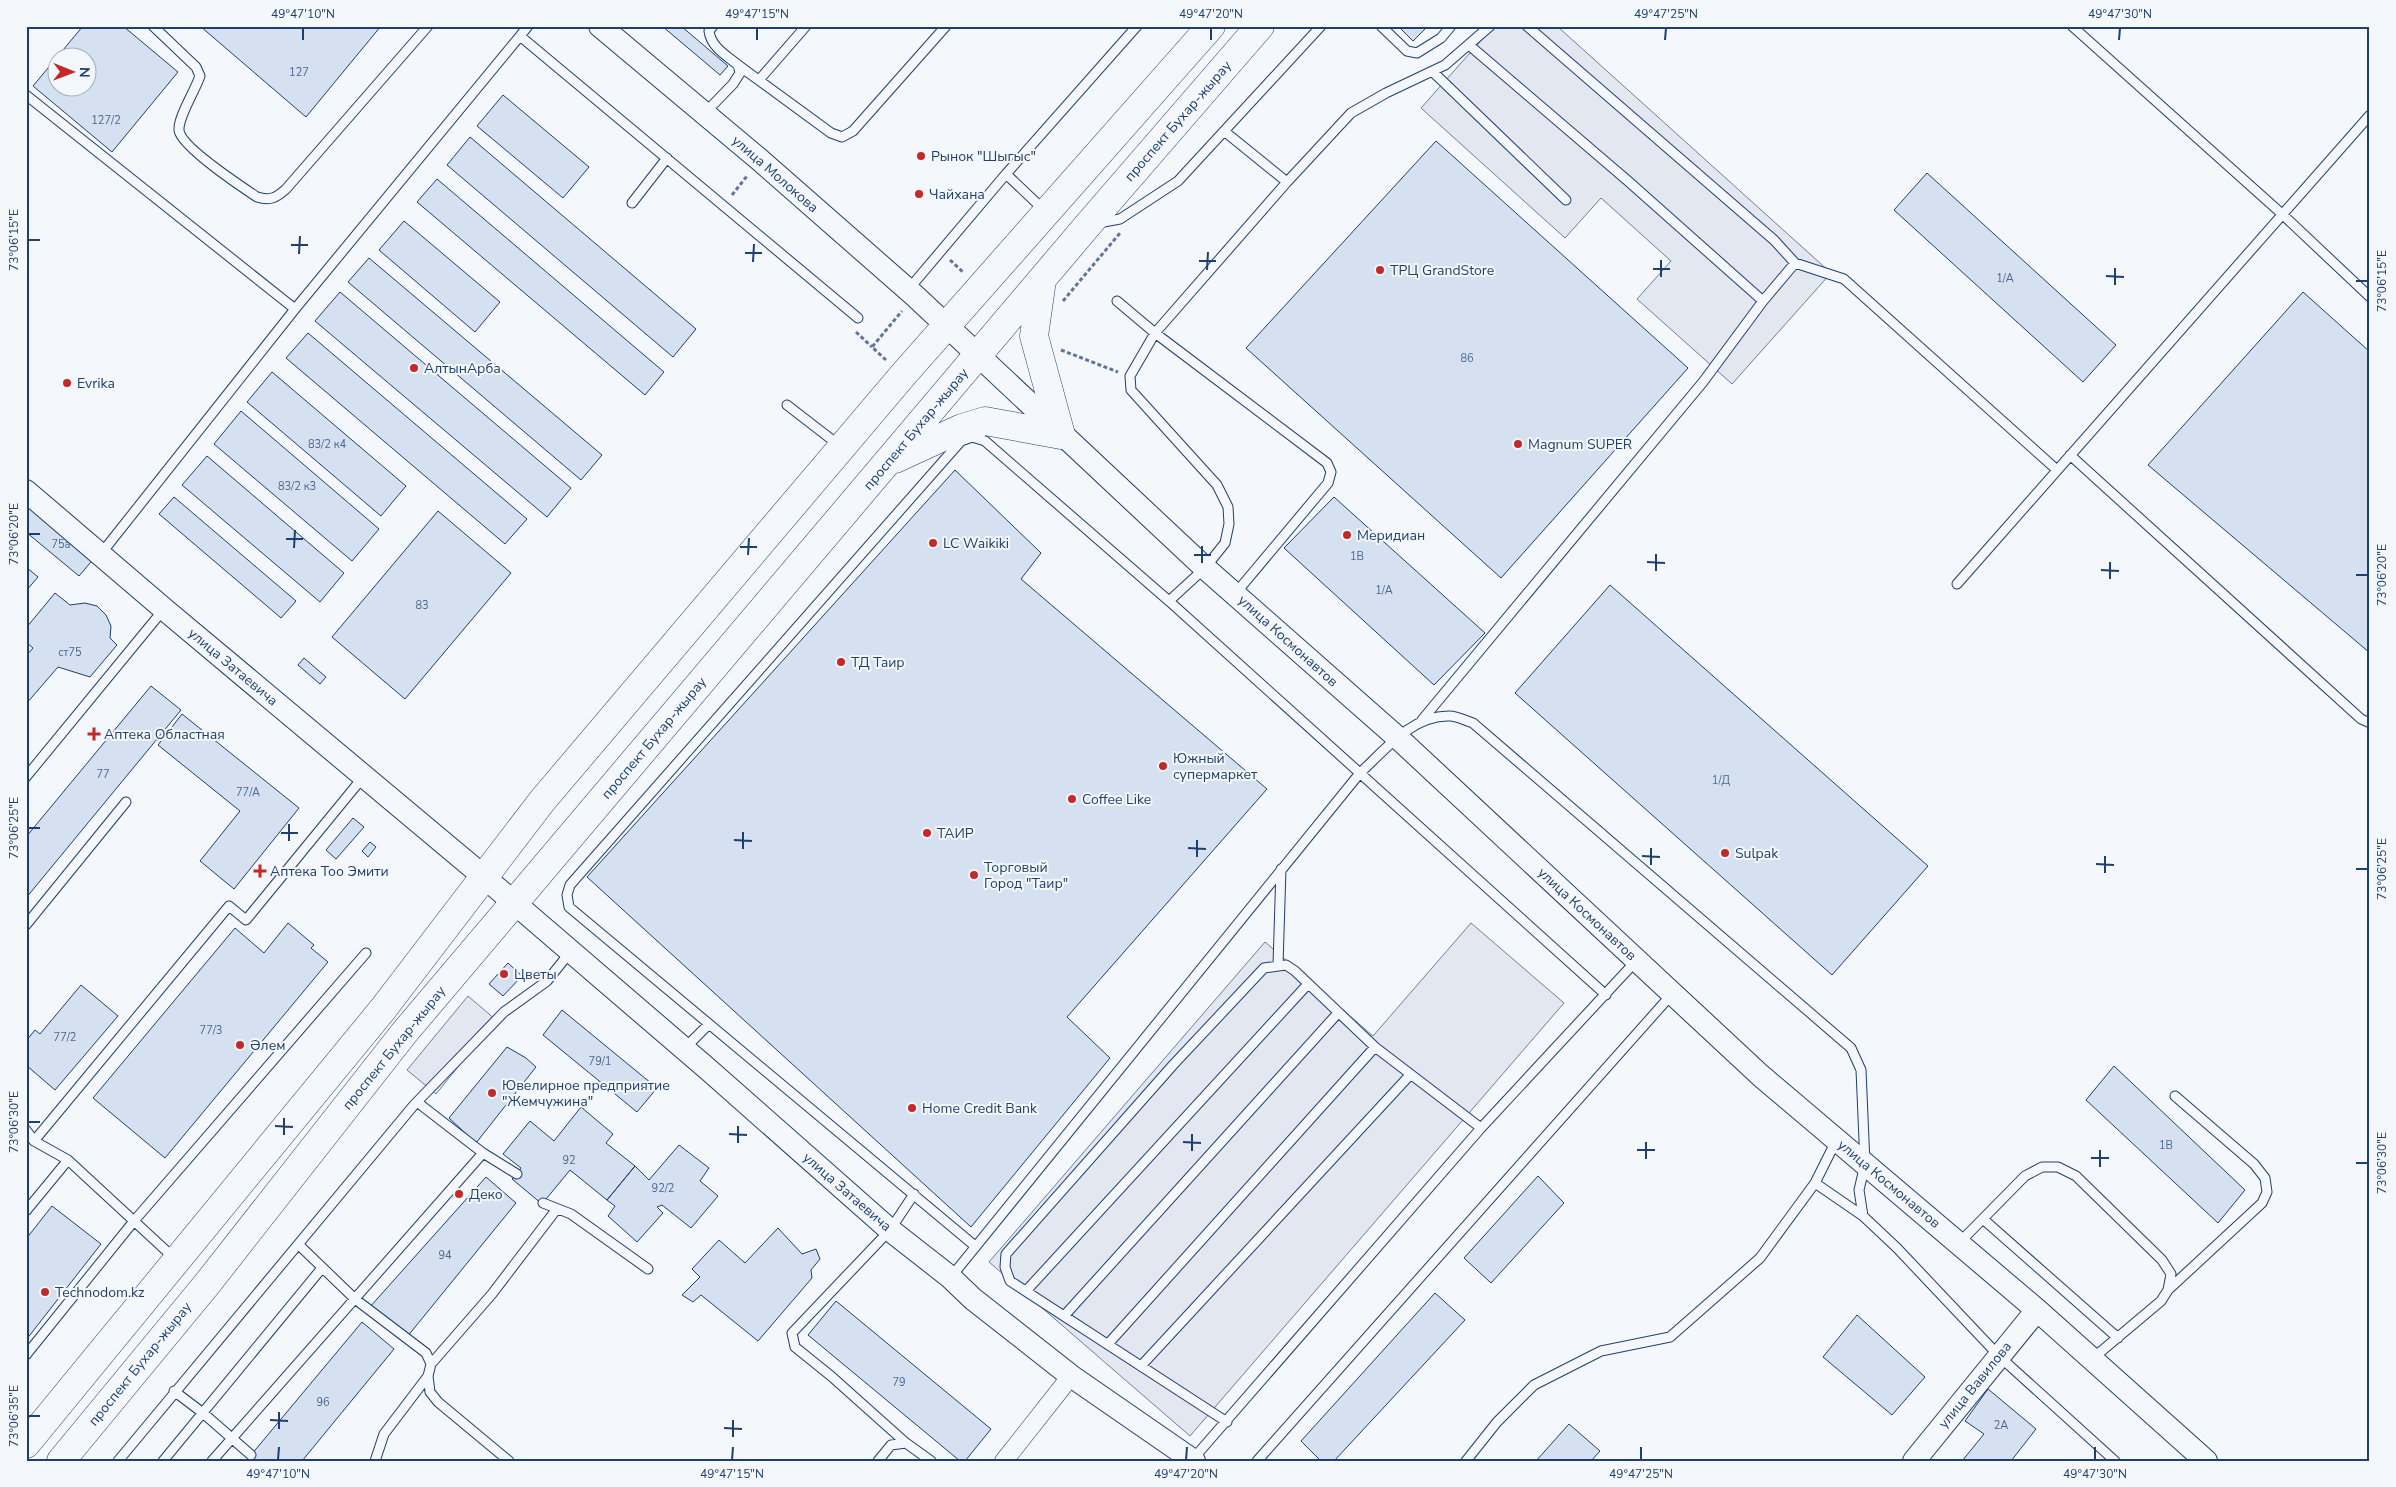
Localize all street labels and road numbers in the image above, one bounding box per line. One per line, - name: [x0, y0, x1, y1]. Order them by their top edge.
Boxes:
- street label: проспект Бухар-жырау: [1120, 56, 1236, 185]
- street label: улица Молокова: [728, 131, 822, 217]
- street label: проспект Бухар-жырау: [859, 363, 973, 494]
- street label: улица Космонавтов: [1234, 591, 1342, 691]
- street label: улица Затаевича: [184, 624, 282, 710]
- street label: проспект Бухар-жырау: [597, 672, 711, 803]
- street label: улица Космонавтов: [1534, 863, 1641, 965]
- street label: проспект Бухар-жырау: [338, 982, 450, 1114]
- street label: улица Космонавтов: [1834, 1135, 1945, 1233]
- street label: улица Затаевича: [799, 1148, 895, 1236]
- street label: проспект Бухар-жырау: [84, 1298, 196, 1430]
- street label: улица Вавилова: [1934, 1338, 2016, 1432]

